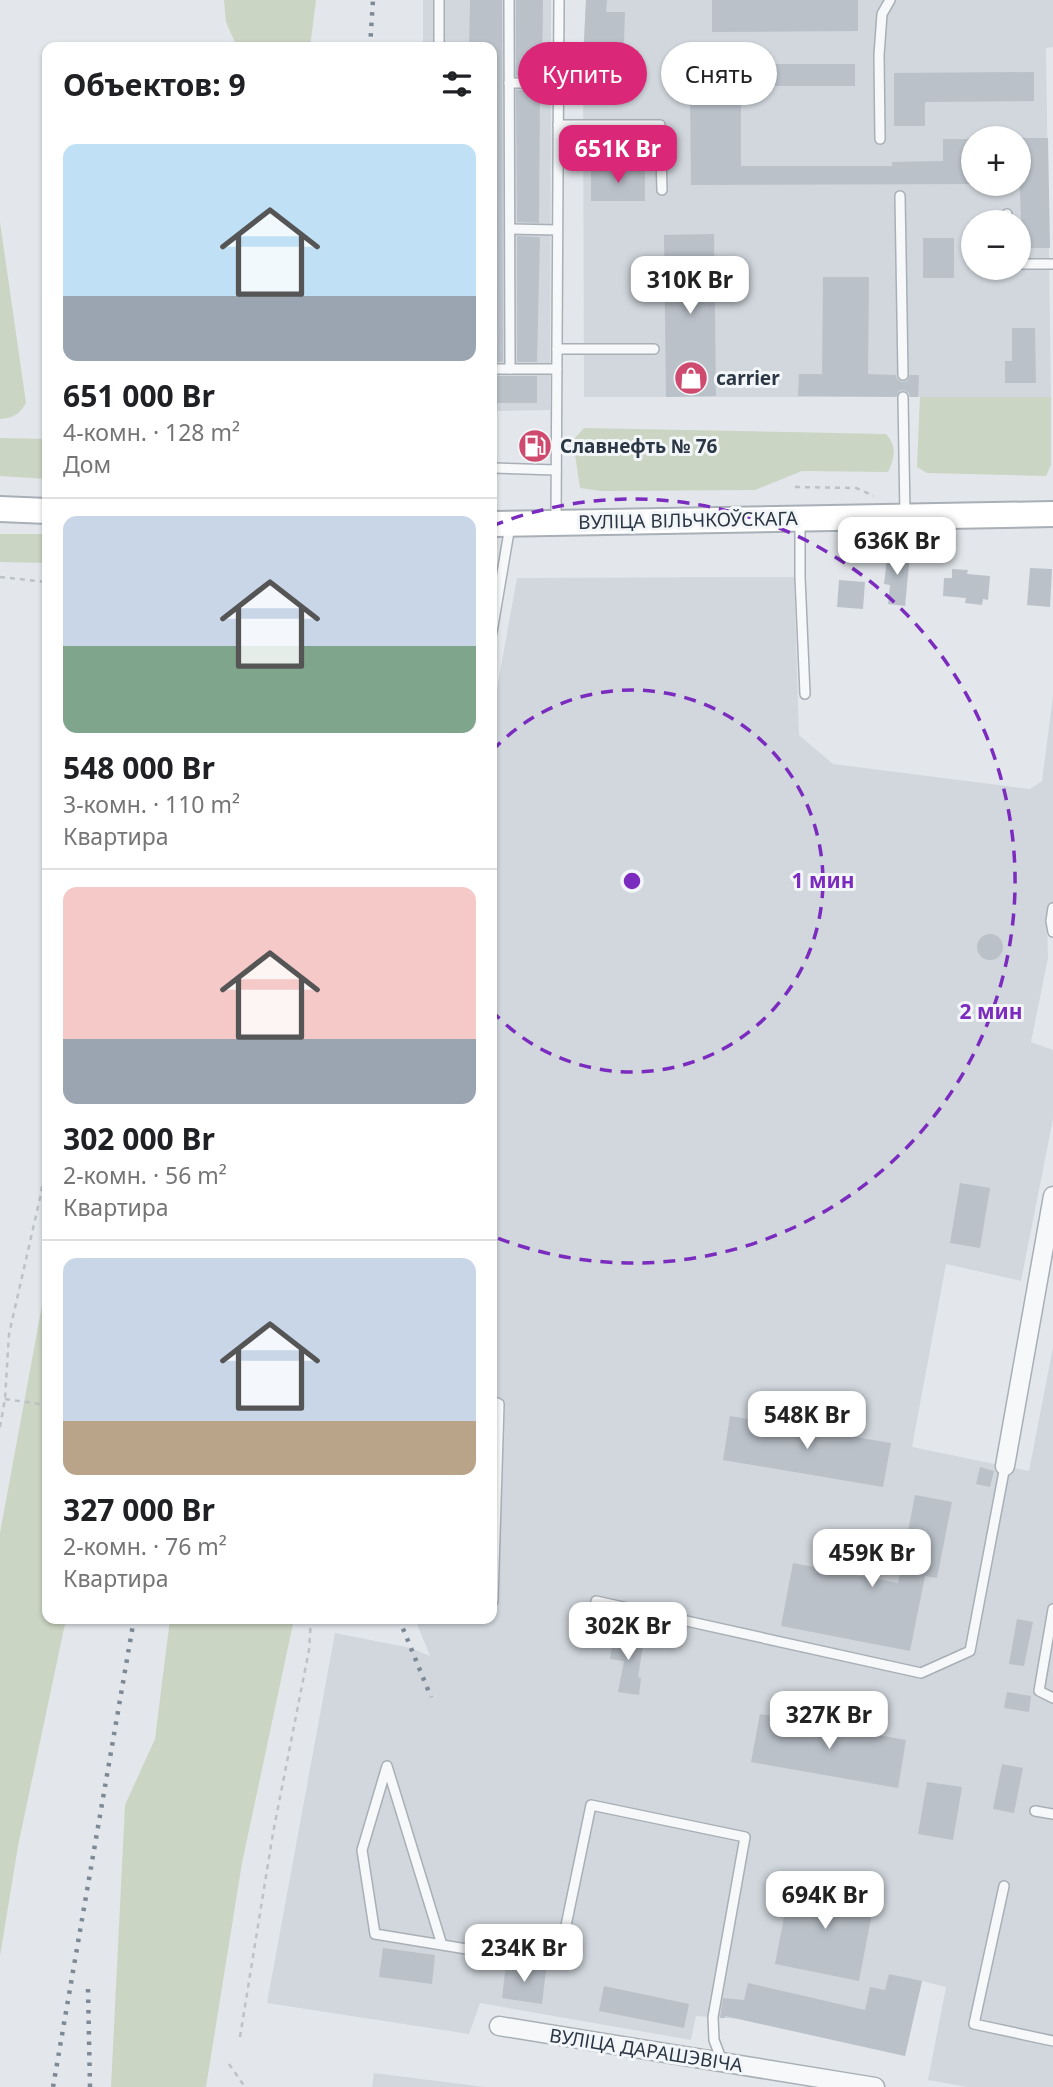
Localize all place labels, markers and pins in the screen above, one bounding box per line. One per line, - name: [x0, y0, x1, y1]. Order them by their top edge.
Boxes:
- pin: 651K Br: [553, 125, 683, 185]
- pin: 310K Br: [625, 256, 755, 316]
- shop icon: carrier: [672, 359, 710, 397]
- place label: carrier: [716, 365, 780, 391]
- fuel station icon: Славнефть № 76: [516, 427, 554, 465]
- place label: Славнефть № 76: [560, 433, 718, 459]
- pin: 636K Br: [832, 518, 962, 577]
- centre of rings: [620, 869, 644, 893]
- pin: 548K Br: [742, 1392, 872, 1451]
- pin: 459K Br: [807, 1530, 937, 1589]
- pin: 302K Br: [563, 1602, 693, 1662]
- pin: 327K Br: [764, 1692, 894, 1751]
- pin: 694K Br: [760, 1871, 890, 1931]
- pin: 234K Br: [459, 1924, 589, 1984]

